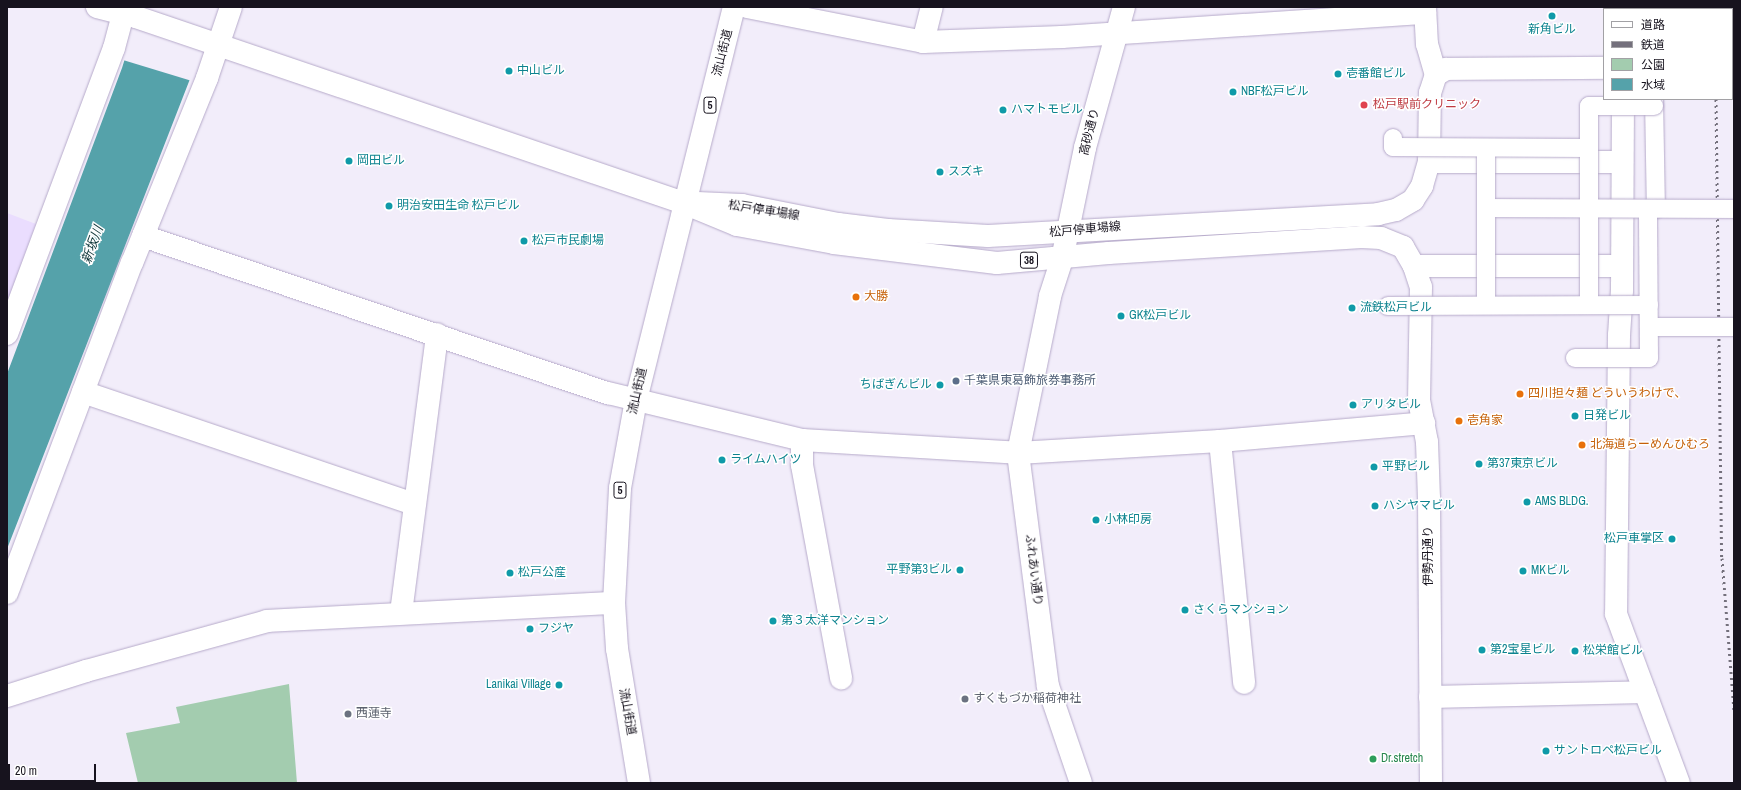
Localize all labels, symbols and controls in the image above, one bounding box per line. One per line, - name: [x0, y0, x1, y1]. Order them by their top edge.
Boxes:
- legend: [1603, 8, 1733, 100]
- marker: 新角ビル: [1547, 11, 1557, 21]
- text: 道路: [1641, 17, 1665, 33]
- place label: 新角ビル: [1528, 23, 1576, 37]
- street label: 流山街道: [710, 28, 736, 78]
- text: 鉄道: [1641, 37, 1665, 53]
- text: 公園: [1641, 57, 1665, 73]
- place label: 中山ビル: [517, 64, 565, 78]
- marker: 中山ビル: [504, 66, 514, 76]
- place label: 壱番館ビル: [1346, 67, 1406, 81]
- marker: 壱番館ビル: [1333, 69, 1343, 79]
- text: 水域: [1641, 77, 1665, 93]
- place label: NBF松戸ビル: [1241, 85, 1309, 99]
- marker: NBF松戸ビル: [1228, 87, 1238, 97]
- road number: 5: [703, 96, 717, 114]
- place label: 松戸駅前クリニック: [1373, 98, 1481, 112]
- marker: 松戸駅前クリニック: [1358, 99, 1370, 111]
- place label: ハマトモビル: [1011, 103, 1083, 117]
- marker: ハマトモビル: [998, 105, 1008, 115]
- street label: 高砂通り: [1077, 107, 1103, 157]
- place label: 岡田ビル: [357, 154, 405, 168]
- marker: 岡田ビル: [344, 156, 354, 166]
- place label: スズキ: [948, 165, 984, 179]
- marker: スズキ: [935, 167, 945, 177]
- street label: 松戸停車場線: [727, 198, 801, 224]
- place label: 明治安田生命 松戸ビル: [397, 199, 520, 213]
- marker: 明治安田生命 松戸ビル: [384, 201, 394, 211]
- street label: 松戸停車場線: [1049, 220, 1121, 240]
- water label: 新坂川: [79, 224, 107, 266]
- place label: 松戸市民劇場: [532, 234, 604, 248]
- marker: 松戸市民劇場: [519, 236, 529, 246]
- road number: 38: [1019, 251, 1039, 269]
- place label: 大勝: [864, 290, 888, 304]
- marker: 大勝: [851, 292, 861, 302]
- place label: 流鉄松戸ビル: [1360, 301, 1432, 315]
- marker: 流鉄松戸ビル: [1347, 303, 1357, 313]
- place label: GK松戸ビル: [1129, 309, 1191, 323]
- marker: GK松戸ビル: [1116, 311, 1126, 321]
- street label: 流山街道: [626, 366, 650, 416]
- place label: 千葉県東葛飾旅券事務所: [964, 374, 1096, 388]
- marker: 千葉県東葛飾旅券事務所: [951, 376, 961, 386]
- place label: ちばぎんビル: [860, 378, 932, 392]
- marker: ちばぎんビル: [935, 380, 945, 390]
- place label: 四川担々麺 どういうわけで、: [1528, 387, 1686, 401]
- marker: 四川担々麺 どういうわけで、: [1515, 389, 1525, 399]
- place label: アリタビル: [1361, 398, 1421, 412]
- marker: アリタビル: [1348, 400, 1358, 410]
- place label: 日発ビル: [1583, 409, 1631, 423]
- marker: 日発ビル: [1570, 411, 1580, 421]
- place label: 壱角家: [1467, 414, 1503, 428]
- marker: 壱角家: [1454, 416, 1464, 426]
- place label: 北海道らーめんひむろ: [1590, 438, 1710, 452]
- marker: 北海道らーめんひむろ: [1577, 440, 1587, 450]
- place label: ライムハイツ: [730, 453, 802, 467]
- marker: ライムハイツ: [717, 455, 727, 465]
- place label: 第37東京ビル: [1487, 457, 1558, 471]
- marker: 第37東京ビル: [1474, 459, 1484, 469]
- place label: 平野ビル: [1382, 460, 1430, 474]
- marker: 平野ビル: [1369, 462, 1379, 472]
- road number: 5: [613, 481, 627, 499]
- place label: AMS BLDG.: [1535, 495, 1589, 509]
- marker: AMS BLDG.: [1522, 497, 1532, 507]
- place label: ハシヤマビル: [1383, 499, 1455, 513]
- marker: ハシヤマビル: [1370, 501, 1380, 511]
- place label: 小林印房: [1104, 513, 1152, 527]
- marker: 小林印房: [1091, 515, 1101, 525]
- street label: 伊勢丹通り: [1422, 526, 1436, 586]
- place label: 松戸車掌区: [1604, 532, 1664, 546]
- street label: ふれあい通り: [1021, 533, 1045, 607]
- marker: 松戸車掌区: [1667, 534, 1677, 544]
- place label: 平野第3ビル: [887, 563, 952, 577]
- place label: MKビル: [1531, 564, 1570, 578]
- marker: 平野第3ビル: [955, 565, 965, 575]
- place label: 松戸公産: [518, 566, 566, 580]
- marker: MKビル: [1518, 566, 1528, 576]
- marker: 松戸公産: [505, 568, 515, 578]
- place label: さくらマンション: [1193, 603, 1289, 617]
- marker: さくらマンション: [1180, 605, 1190, 615]
- place label: 第３太洋マンション: [781, 614, 889, 628]
- marker: 第３太洋マンション: [768, 616, 778, 626]
- place label: フジヤ: [538, 622, 574, 636]
- marker: フジヤ: [525, 624, 535, 634]
- place label: 第2宝星ビル: [1490, 643, 1555, 657]
- place label: 松栄館ビル: [1583, 644, 1643, 658]
- marker: 第2宝星ビル: [1477, 645, 1487, 655]
- marker: 松栄館ビル: [1570, 646, 1580, 656]
- place label: Lanikai Village: [486, 678, 551, 692]
- marker: Lanikai Village: [554, 680, 564, 690]
- street label: 流山街道: [616, 687, 638, 737]
- place label: すくもづか稲荷神社: [973, 692, 1081, 706]
- marker: すくもづか稲荷神社: [960, 694, 970, 704]
- place label: 西蓮寺: [356, 707, 392, 721]
- marker: 西蓮寺: [343, 709, 353, 719]
- place label: サントロペ松戸ビル: [1554, 744, 1662, 758]
- marker: サントロペ松戸ビル: [1541, 746, 1551, 756]
- place label: Dr.stretch: [1381, 752, 1423, 766]
- marker: Dr.stretch: [1368, 754, 1378, 764]
- scale bar: [10, 756, 98, 782]
- text: 20 m: [15, 763, 37, 779]

